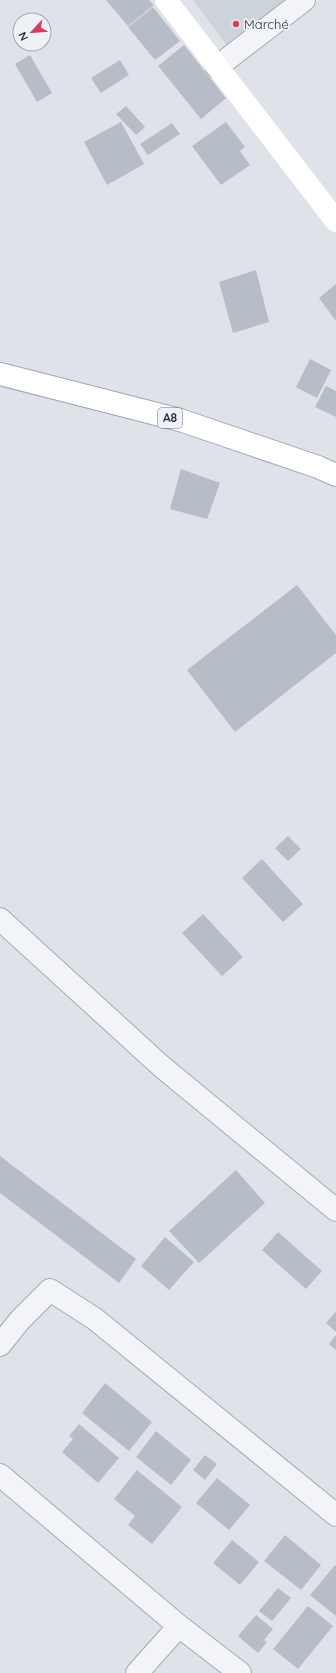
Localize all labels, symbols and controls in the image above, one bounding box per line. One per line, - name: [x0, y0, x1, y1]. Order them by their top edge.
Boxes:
- north arrow: [12, 12, 52, 52]
- place label: Marché: [244, 16, 289, 32]
- marker: Marché: [231, 19, 241, 29]
- text: N: [15, 30, 31, 43]
- road number: A8: [158, 408, 182, 428]

